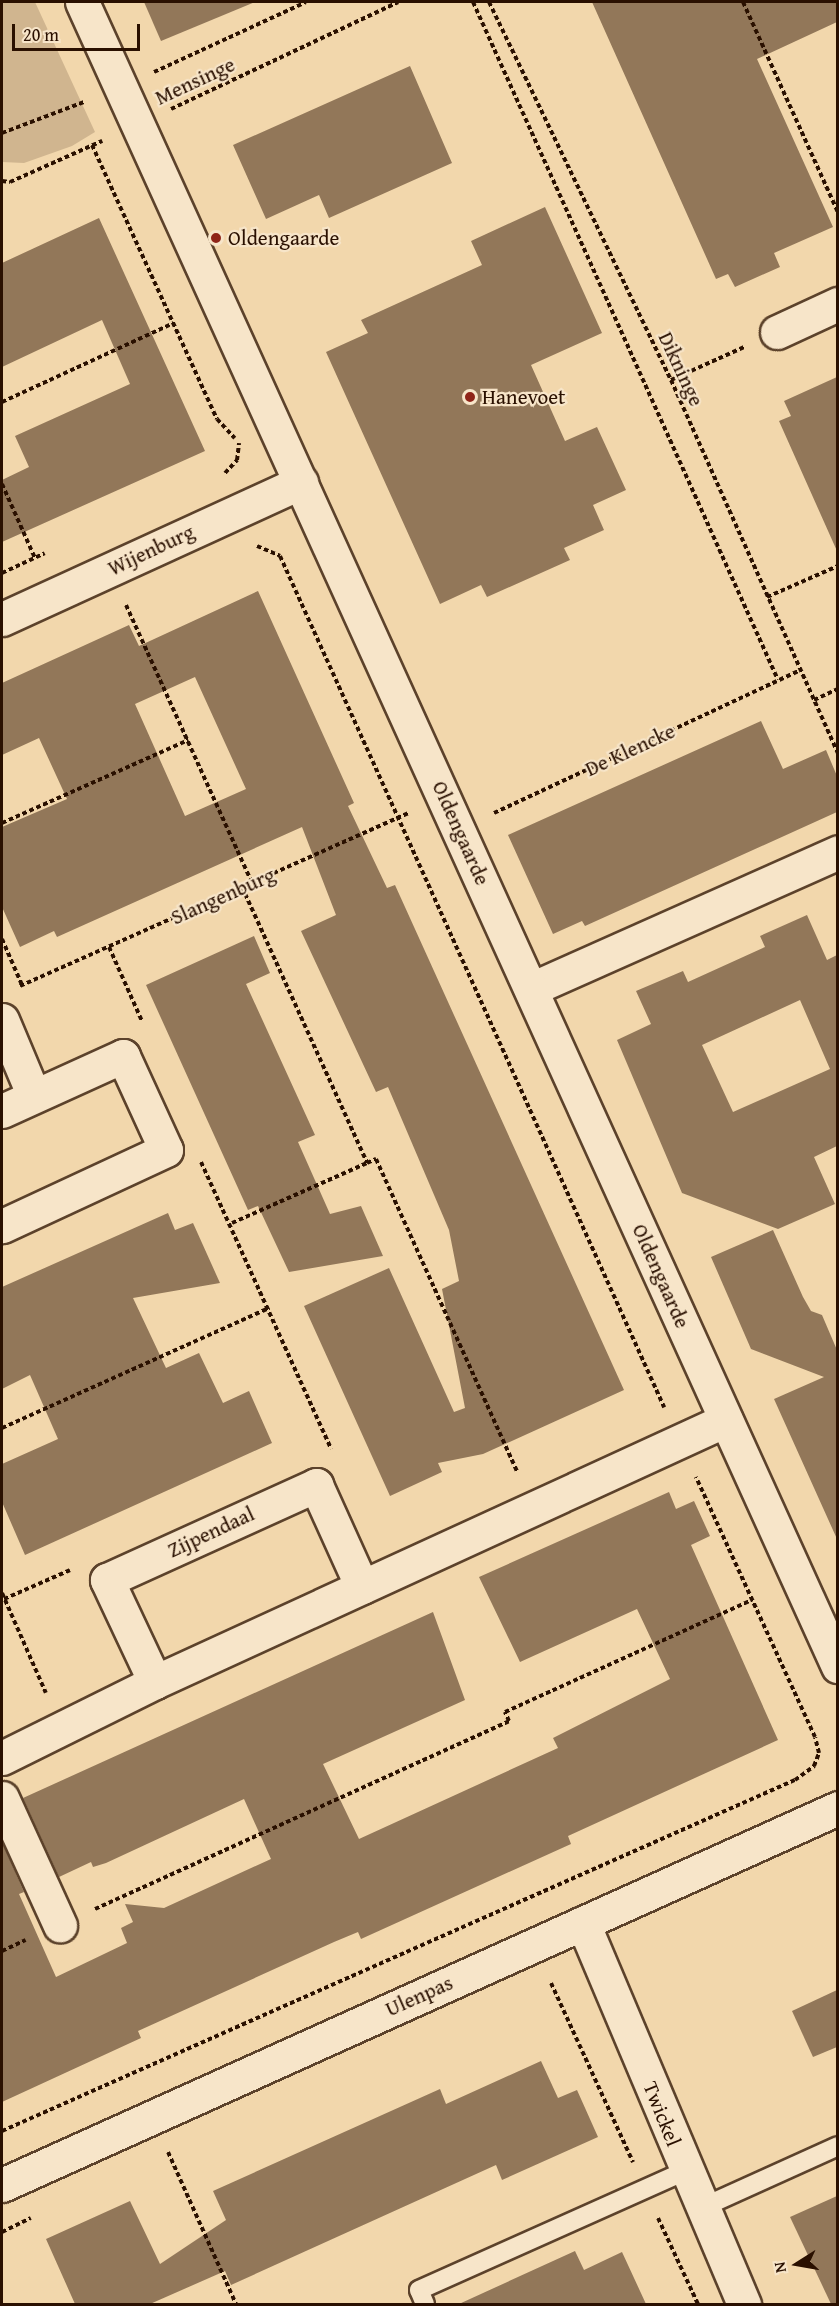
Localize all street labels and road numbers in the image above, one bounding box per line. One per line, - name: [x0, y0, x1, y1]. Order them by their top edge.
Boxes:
- street label: Mensinge: [151, 52, 239, 110]
- street label: Dikninge: [653, 328, 709, 410]
- street label: Wijenburg: [104, 519, 198, 581]
- street label: De Klencke: [581, 718, 679, 782]
- street label: Oldengaarde: [427, 777, 495, 889]
- street label: Slangenburg: [167, 862, 279, 930]
- street label: Oldengaarde: [627, 1220, 695, 1332]
- street label: Zijpendaal: [164, 1501, 258, 1563]
- street label: Ulenpas: [381, 1970, 457, 2022]
- street label: Twickel: [638, 2078, 686, 2150]

